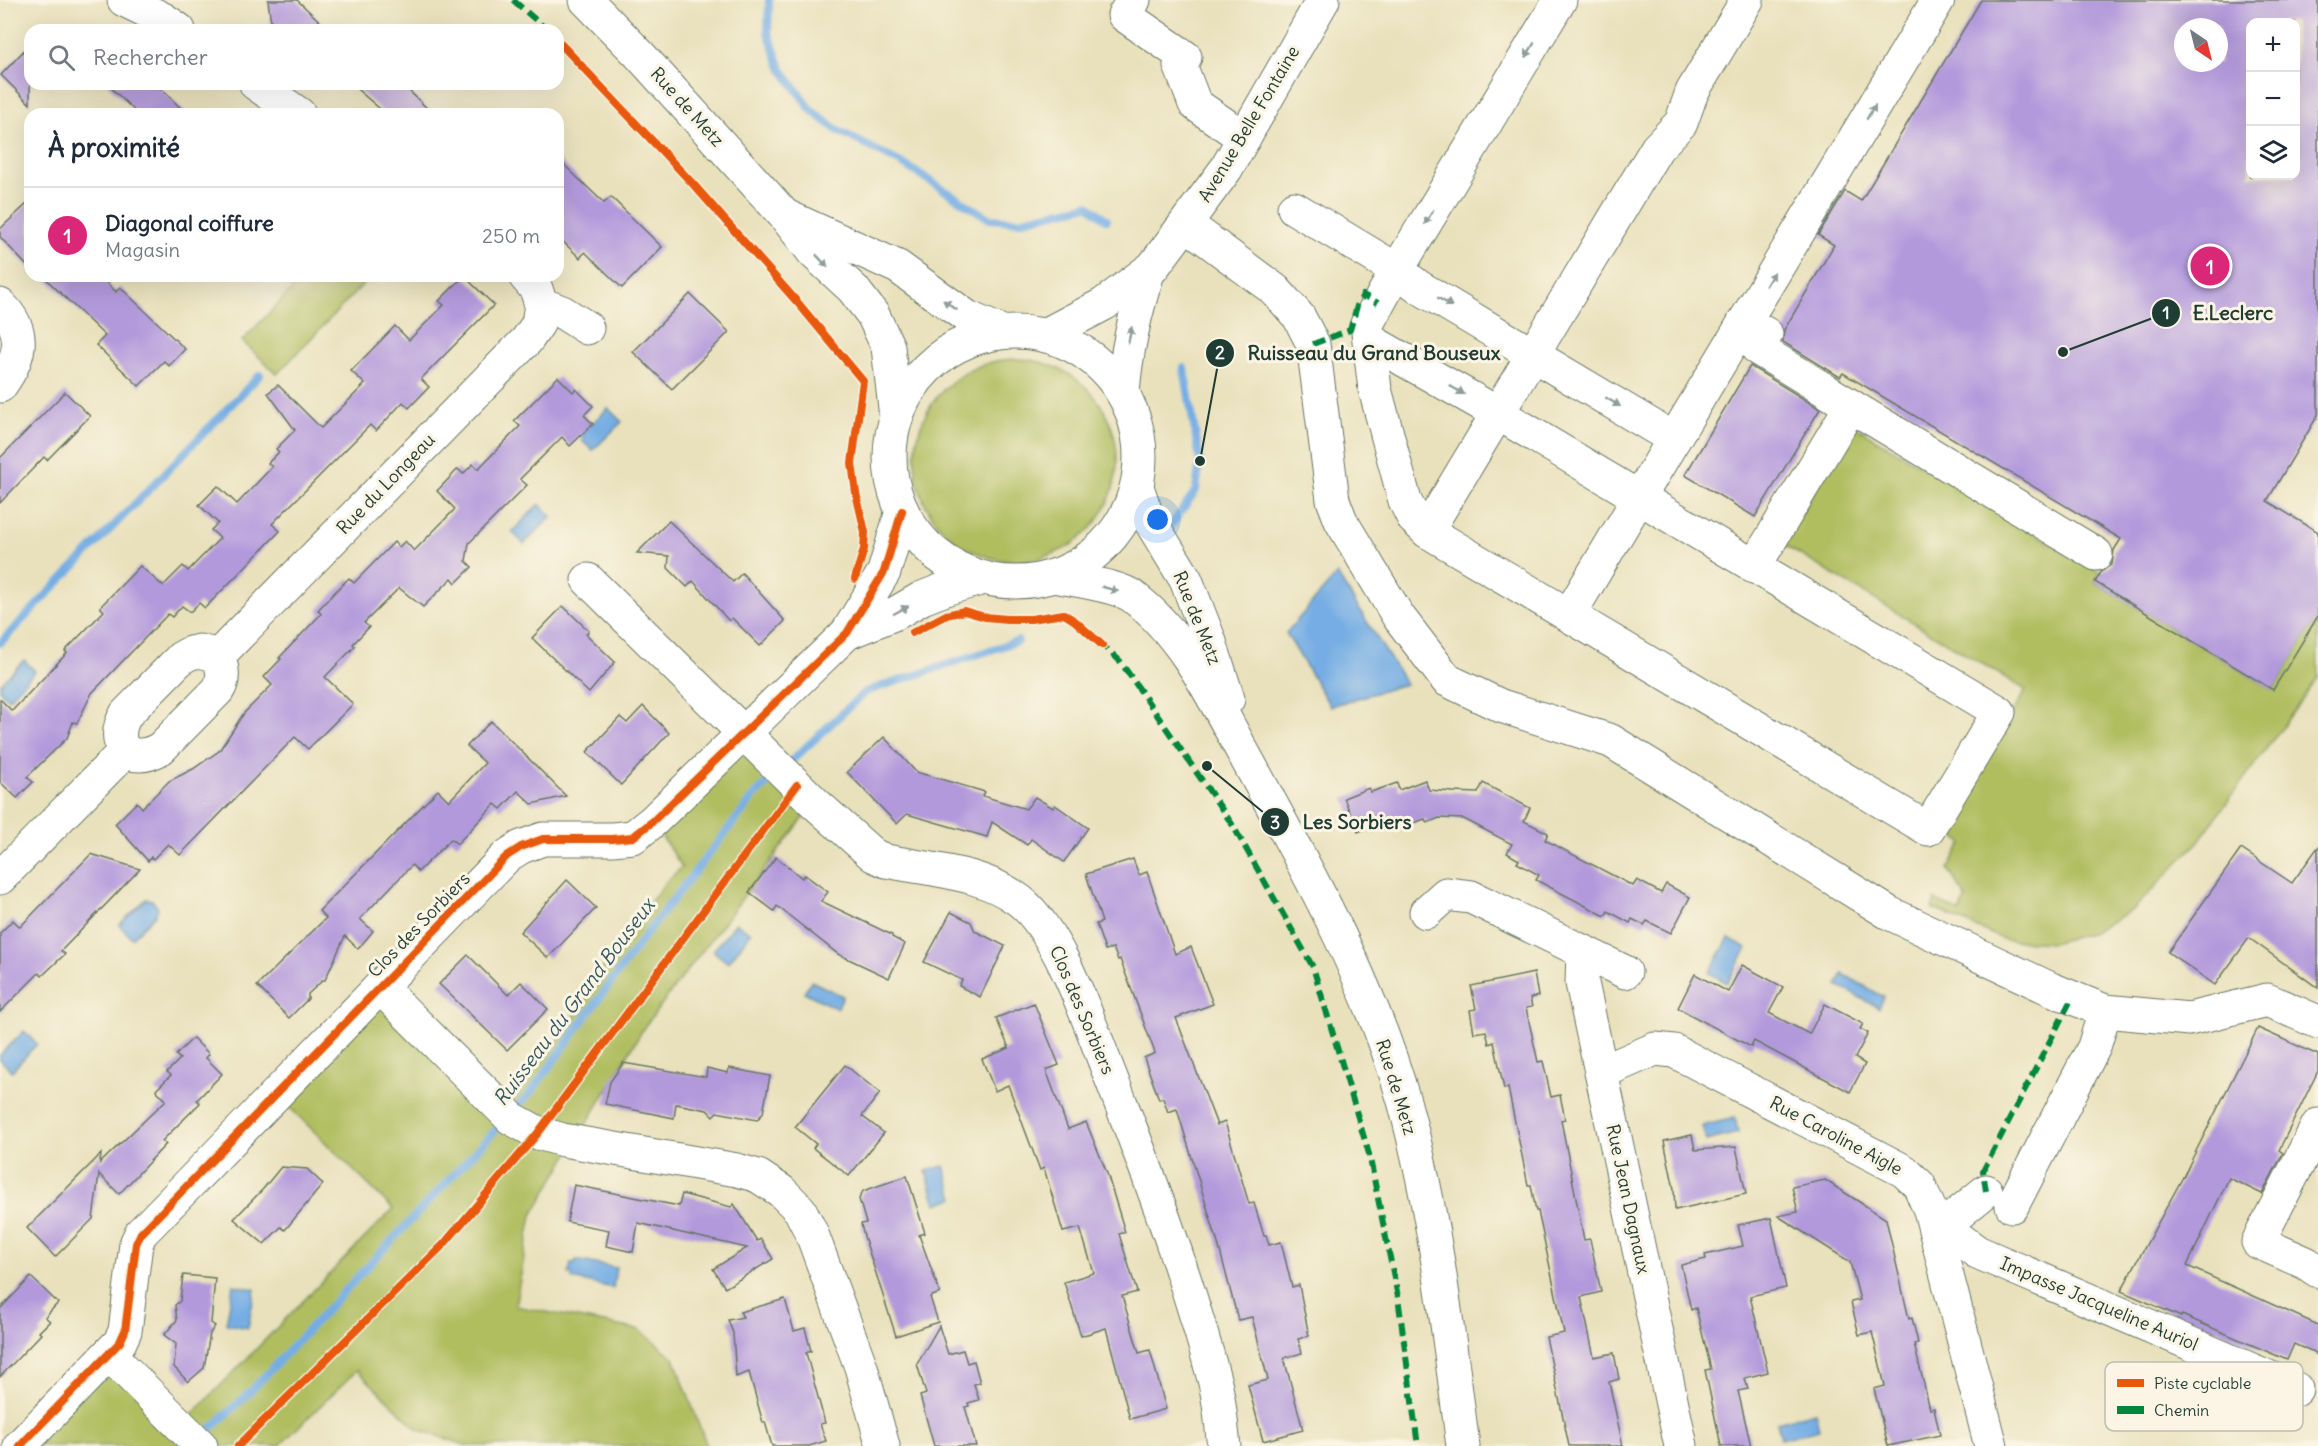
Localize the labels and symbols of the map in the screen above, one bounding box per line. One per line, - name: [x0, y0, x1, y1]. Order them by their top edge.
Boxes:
- north arrow: [2174, 18, 2228, 72]
- street label: Avenue Belle Fontaine: [1193, 41, 1304, 206]
- one-way arrow: [1524, 42, 1535, 58]
- street label: Rue de Metz: [646, 62, 729, 151]
- one-way arrow: [1865, 104, 1876, 120]
- one-way arrow: [1423, 209, 1434, 225]
- pin: 1: [2190, 244, 2230, 288]
- one-way arrow: [815, 253, 828, 268]
- one-way arrow: [1764, 271, 1775, 287]
- callout: E.Leclerc: [2151, 294, 2286, 332]
- one-way arrow: [1437, 297, 1454, 307]
- one-way arrow: [943, 299, 959, 311]
- text: E.Leclerc: [2193, 300, 2273, 325]
- text: 1: [2162, 301, 2170, 324]
- one-way arrow: [1126, 326, 1136, 344]
- callout: Ruisseau du Grand Bouseux: [1205, 334, 1512, 372]
- text: Ruisseau du Grand Bouseux: [1247, 340, 1501, 365]
- text: 2: [1215, 341, 1225, 364]
- one-way arrow: [1449, 385, 1466, 395]
- one-way arrow: [1605, 397, 1621, 408]
- street label: Rue du Longeau: [332, 428, 440, 539]
- your location: [1143, 505, 1172, 534]
- street label: Rue de Metz: [1168, 568, 1227, 668]
- one-way arrow: [1101, 584, 1119, 594]
- one-way arrow: [893, 605, 910, 615]
- callout: Les Sorbiers: [1260, 803, 1423, 841]
- text: Les Sorbiers: [1303, 809, 1411, 834]
- text: 3: [1270, 811, 1280, 834]
- street label: Clos des Sorbiers: [363, 867, 475, 982]
- water label: Ruisseau du Grand Bouseux: [487, 892, 660, 1110]
- street label: Clos des Sorbiers: [1045, 942, 1120, 1078]
- street label: Rue de Metz: [1371, 1036, 1422, 1138]
- street label: Rue Caroline Aigle: [1766, 1091, 1906, 1180]
- street label: Rue Jean Dagnaux: [1601, 1122, 1656, 1276]
- street label: Impasse Jacqueline Auriol: [1997, 1251, 2202, 1356]
- legend: [2105, 1362, 2303, 1431]
- text: Piste cyclable: [2154, 1373, 2251, 1393]
- text: Chemin: [2154, 1400, 2209, 1420]

